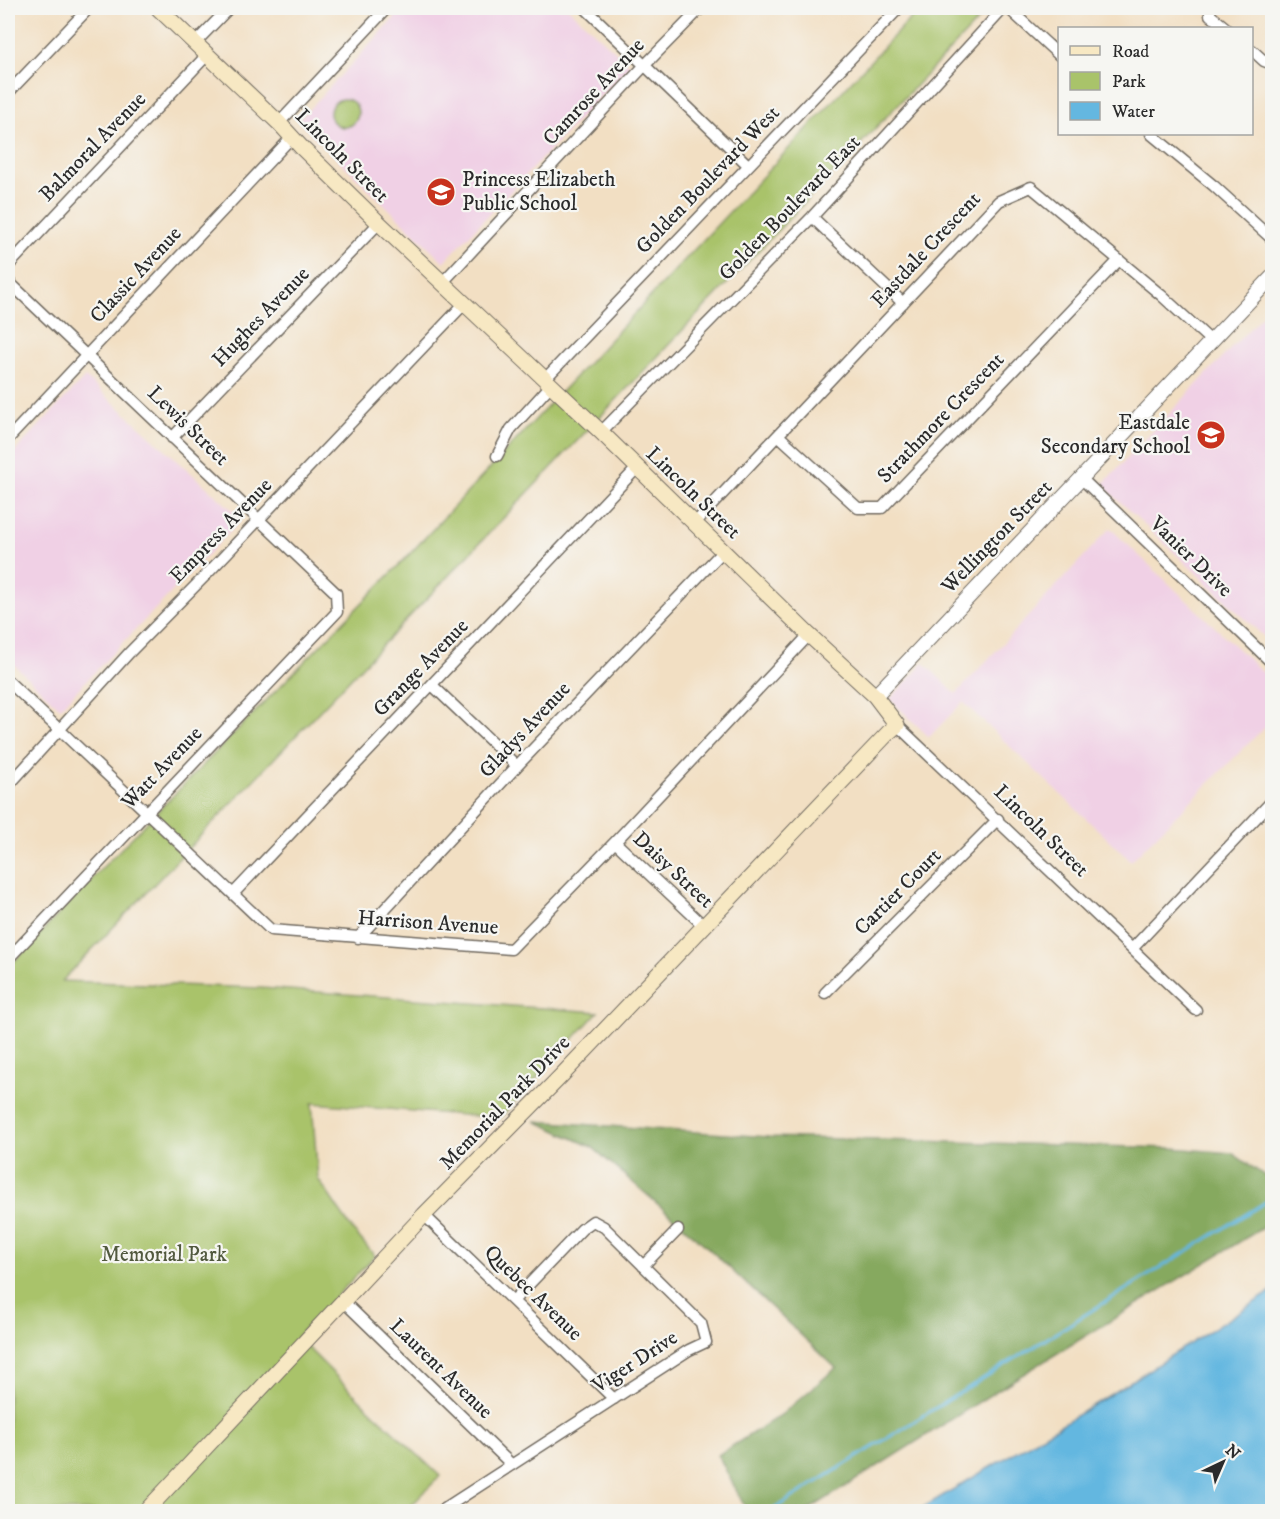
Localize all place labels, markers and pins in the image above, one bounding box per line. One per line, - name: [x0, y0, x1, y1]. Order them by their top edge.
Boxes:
- place label: Princess Elizabeth Public School: [462, 167, 615, 217]
- school or university icon: Princess Elizabeth Public School: [425, 176, 457, 208]
- place label: Eastdale Secondary School: [1041, 410, 1191, 460]
- school or university icon: Eastdale Secondary School: [1195, 419, 1227, 451]

